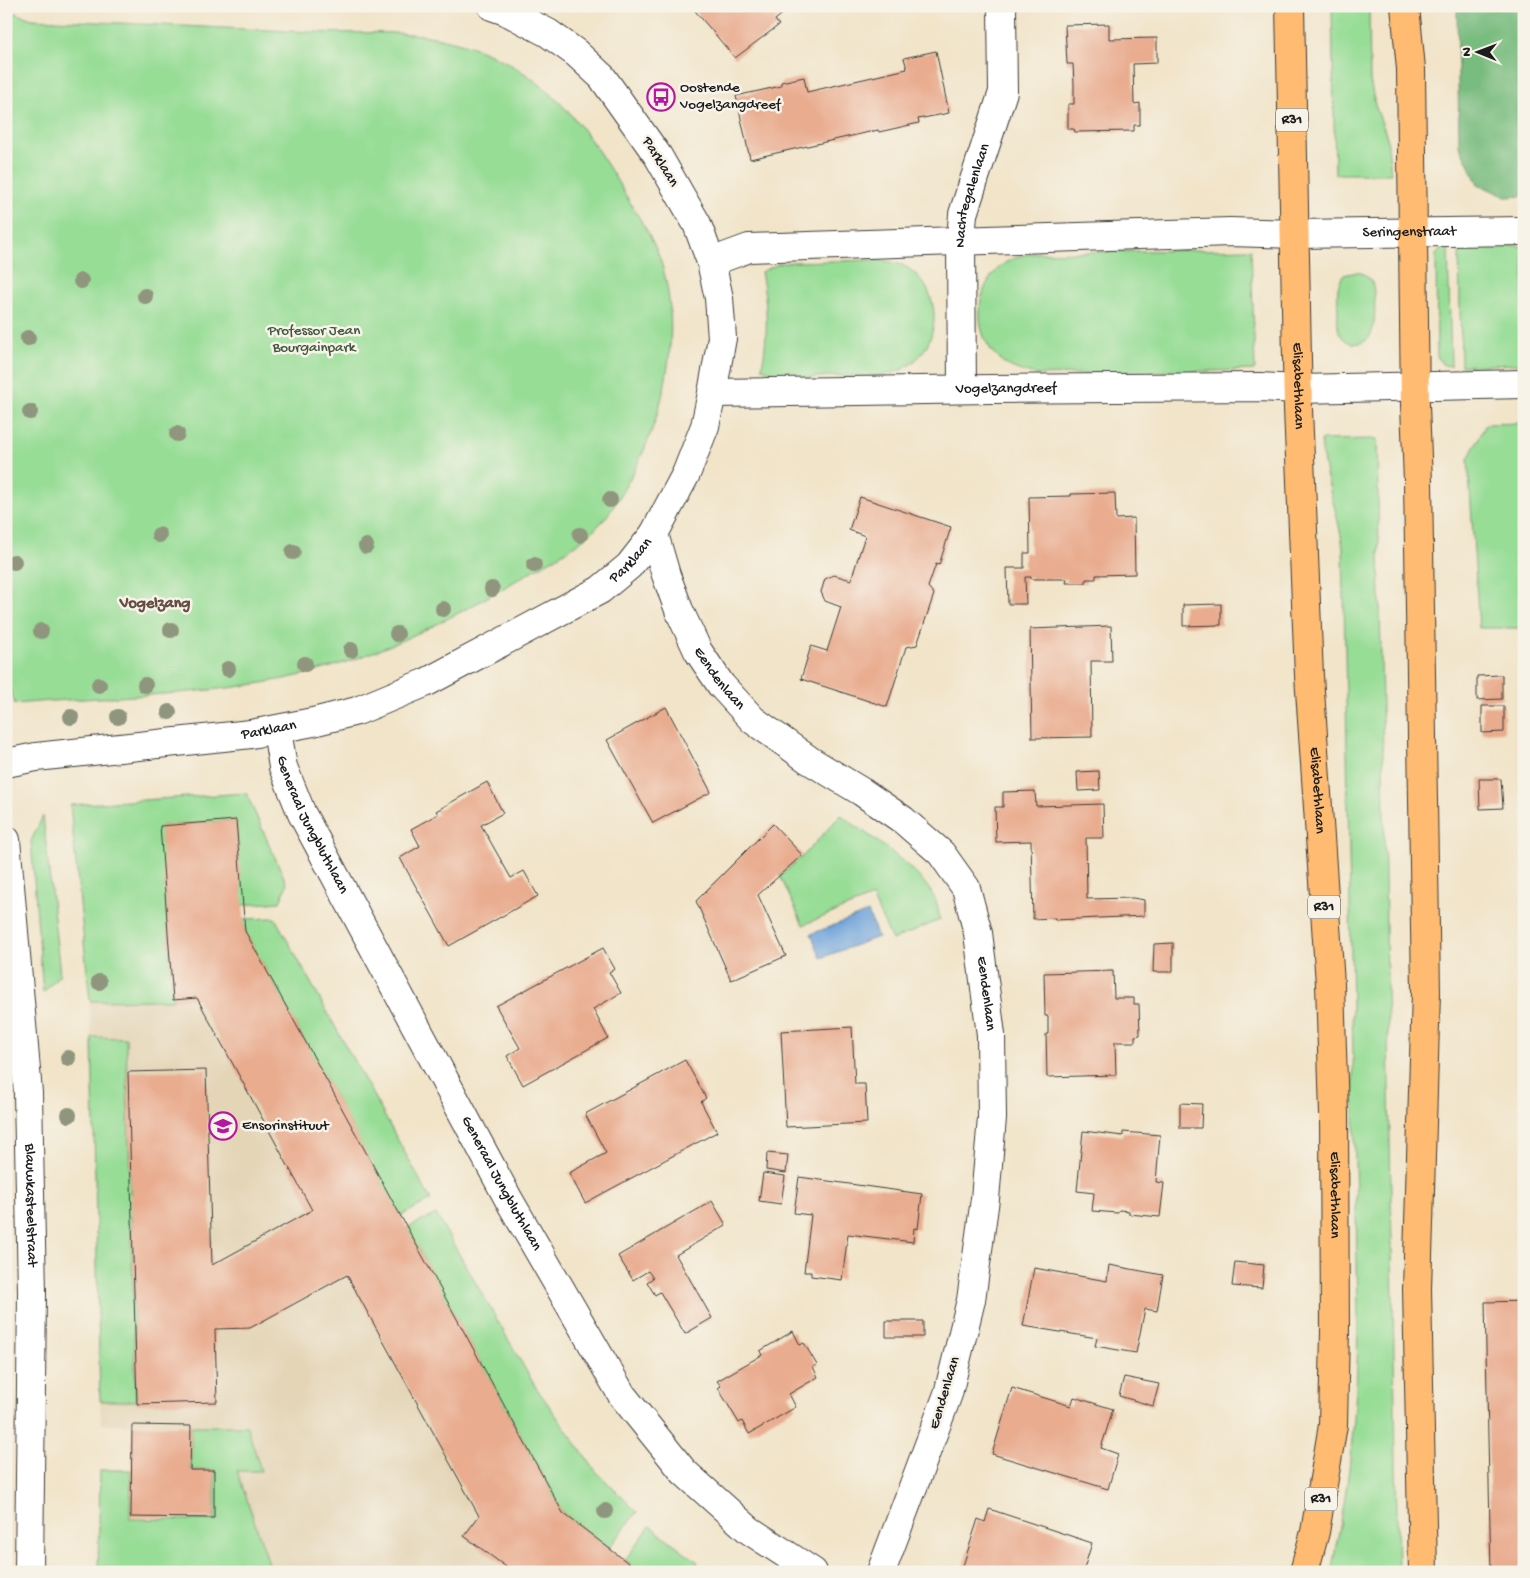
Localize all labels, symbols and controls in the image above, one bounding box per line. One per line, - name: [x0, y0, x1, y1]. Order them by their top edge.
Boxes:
- north arrow: [1452, 28, 1502, 78]
- text: N: [1459, 47, 1476, 57]
- place label: Oostende Vogelzangdreef: [679, 79, 782, 114]
- bus stop icon: Oostende Vogelzangdreef: [646, 82, 676, 112]
- road number: R31: [1276, 108, 1308, 132]
- street label: Parklaan: [637, 133, 682, 190]
- street label: Nachtegalenlaan: [952, 141, 994, 248]
- street label: Seringenstraat: [1362, 223, 1458, 242]
- park label: Professor Jean Bourgainpark: [267, 322, 360, 357]
- street label: Elisabethlaan: [1288, 342, 1308, 430]
- street label: Vogelzangdreef: [955, 380, 1058, 399]
- street label: Parklaan: [605, 534, 657, 588]
- district label: Vogelzang: [119, 595, 190, 614]
- street label: Eendenlaan: [689, 644, 749, 714]
- street label: Parklaan: [239, 716, 298, 744]
- street label: Elisabethlaan: [1305, 747, 1329, 834]
- street label: Generaal Jungbluthlaan: [272, 755, 352, 897]
- road number: R31: [1308, 896, 1340, 919]
- street label: Eendenlaan: [972, 955, 999, 1032]
- school or university icon: Ensorinstituut: [208, 1111, 238, 1141]
- street label: Generaal Jungbluthlaan: [457, 1113, 546, 1254]
- place label: Ensorinstituut: [242, 1117, 331, 1135]
- street label: Blauwkasteelstraat: [20, 1142, 41, 1269]
- street label: Elisabethlaan: [1325, 1151, 1344, 1238]
- street label: Eendenlaan: [925, 1355, 965, 1431]
- road number: R31: [1305, 1488, 1337, 1510]

